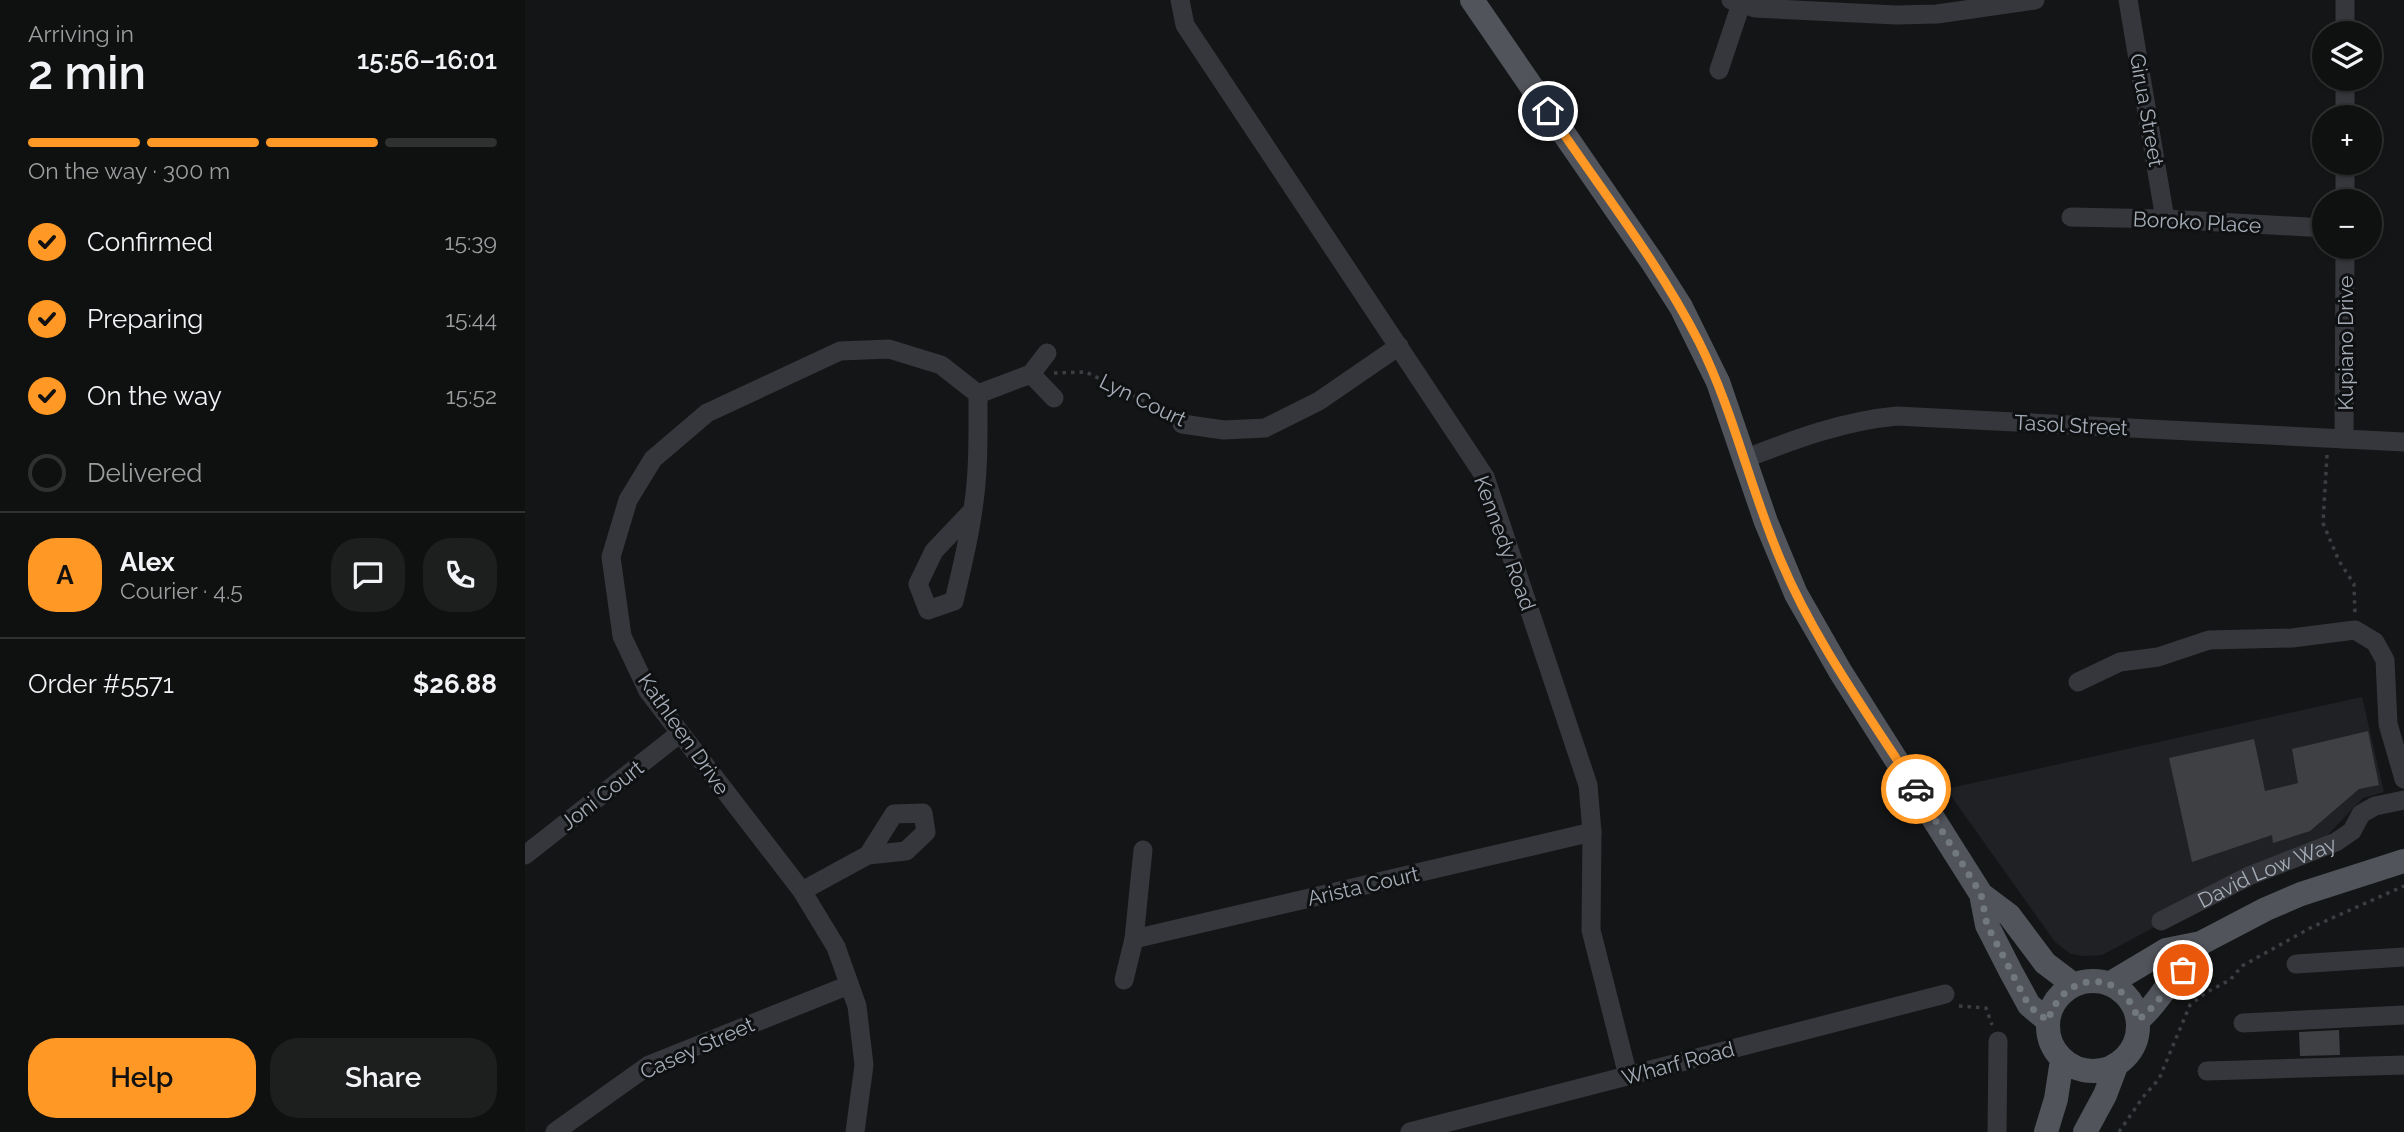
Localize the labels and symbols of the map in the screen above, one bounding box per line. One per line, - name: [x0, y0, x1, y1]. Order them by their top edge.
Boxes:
- street label: Girua Street: [2125, 51, 2169, 169]
- pin: [1518, 81, 1578, 141]
- street label: Boroko Place: [2132, 206, 2262, 238]
- street label: Kupiano Drive: [2333, 276, 2358, 410]
- street label: Lyn Court: [1096, 368, 1190, 432]
- street label: Tasol Street: [2014, 410, 2128, 440]
- street label: Kennedy Road: [1469, 472, 1541, 614]
- street label: Kathleen Drive: [633, 669, 735, 799]
- courier: [1881, 754, 1951, 824]
- street label: Joni Court: [556, 755, 648, 835]
- street label: David Low Way: [2193, 831, 2340, 913]
- street label: Arista Court: [1305, 861, 1421, 911]
- pin: [2153, 940, 2213, 1000]
- street label: Casey Street: [636, 1012, 758, 1084]
- street label: Wharf Road: [1619, 1036, 1737, 1090]

